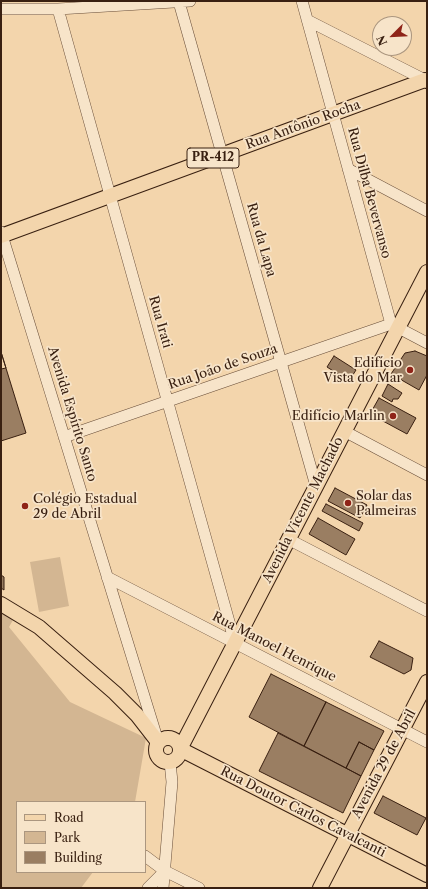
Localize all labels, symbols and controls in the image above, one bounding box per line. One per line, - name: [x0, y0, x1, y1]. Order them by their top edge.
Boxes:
- north arrow: [372, 16, 412, 56]
- text: N: [374, 33, 390, 48]
- street label: Rua Antônio Rocha: [244, 97, 362, 153]
- street label: Rua Dilba Bevervanso: [344, 126, 394, 260]
- road number: PR-412: [187, 148, 239, 168]
- street label: Rua da Lapa: [243, 201, 279, 279]
- street label: Rua Irati: [145, 294, 175, 350]
- street label: Rua João de Souza: [166, 341, 280, 393]
- street label: Avenida Espírito Santo: [44, 345, 100, 483]
- place label: Edifício Vista do Mar: [323, 355, 402, 386]
- marker: Edifício Vista do Mar: [405, 365, 415, 375]
- place label: Edifício Marlin: [292, 408, 385, 424]
- marker: Edifício Marlin: [388, 411, 398, 421]
- street label: Avenida Vicente Machado: [259, 434, 347, 586]
- place label: Solar das Palmeiras: [356, 488, 416, 519]
- place label: Colégio Estadual 29 de Abril: [33, 491, 137, 522]
- marker: Solar das Palmeiras: [343, 498, 353, 508]
- marker: Colégio Estadual 29 de Abril: [20, 501, 30, 511]
- street label: Rua Manoel Henrique: [209, 609, 339, 685]
- street label: Avenida 29 de Abril: [349, 707, 419, 821]
- street label: Rua Doutor Carlos Cavalcanti: [218, 763, 388, 861]
- legend: [16, 801, 146, 873]
- text: Road: [54, 810, 84, 825]
- text: Park: [54, 830, 80, 845]
- text: Building: [54, 850, 102, 865]

